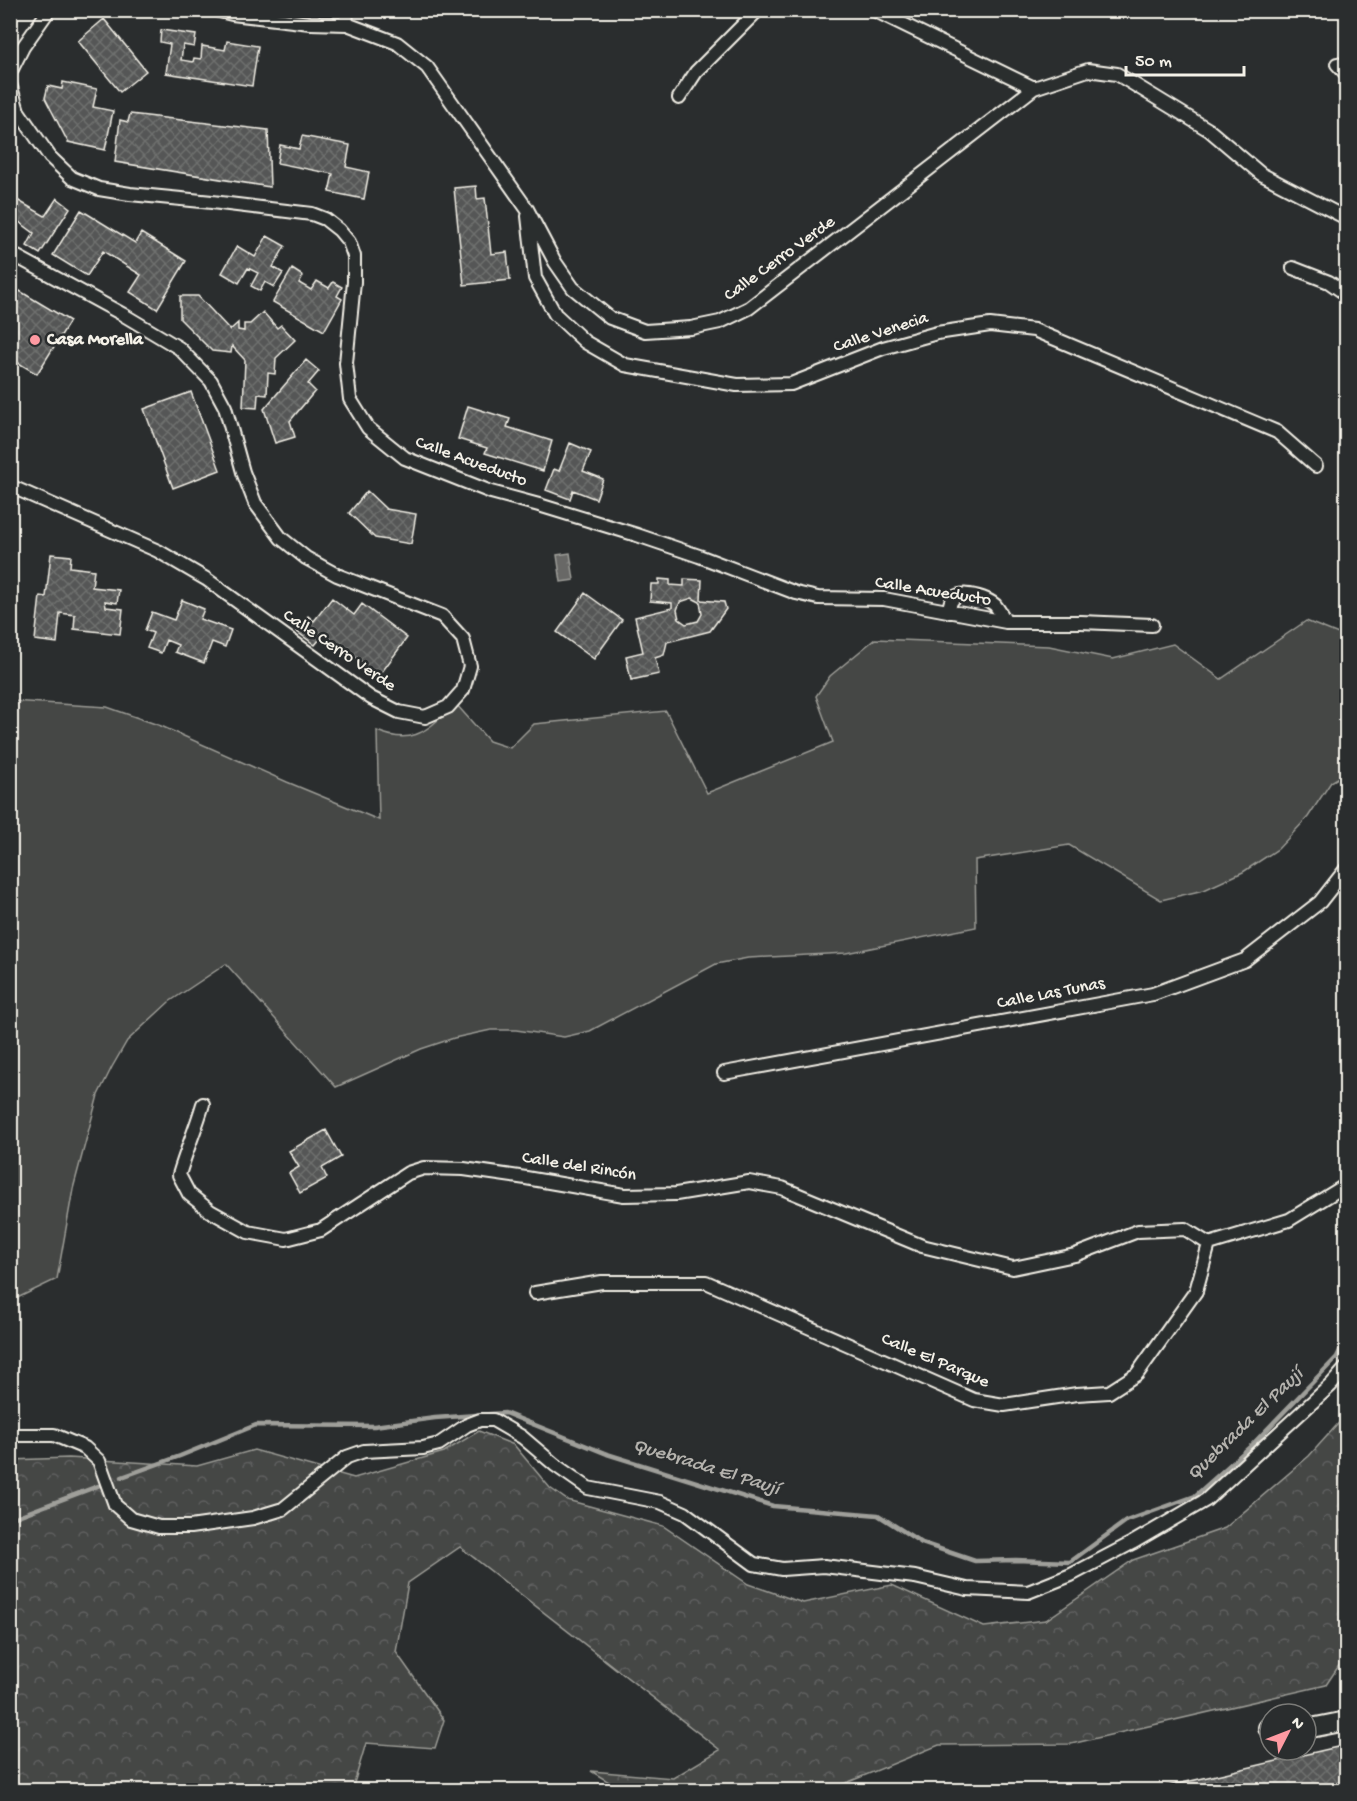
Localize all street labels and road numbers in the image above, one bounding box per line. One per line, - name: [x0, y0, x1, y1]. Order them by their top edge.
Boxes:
- street label: Calle Cerro Verde: [720, 211, 840, 306]
- street label: Calle Venecia: [831, 308, 932, 358]
- street label: Calle Acueducto: [412, 432, 530, 492]
- street label: Calle Acueducto: [873, 572, 993, 612]
- street label: Calle Cerro Verde: [278, 605, 400, 697]
- street label: Calle Las Tunas: [995, 973, 1108, 1015]
- street label: Calle del Rincón: [520, 1148, 638, 1186]
- street label: Calle El Parque: [878, 1329, 993, 1393]

